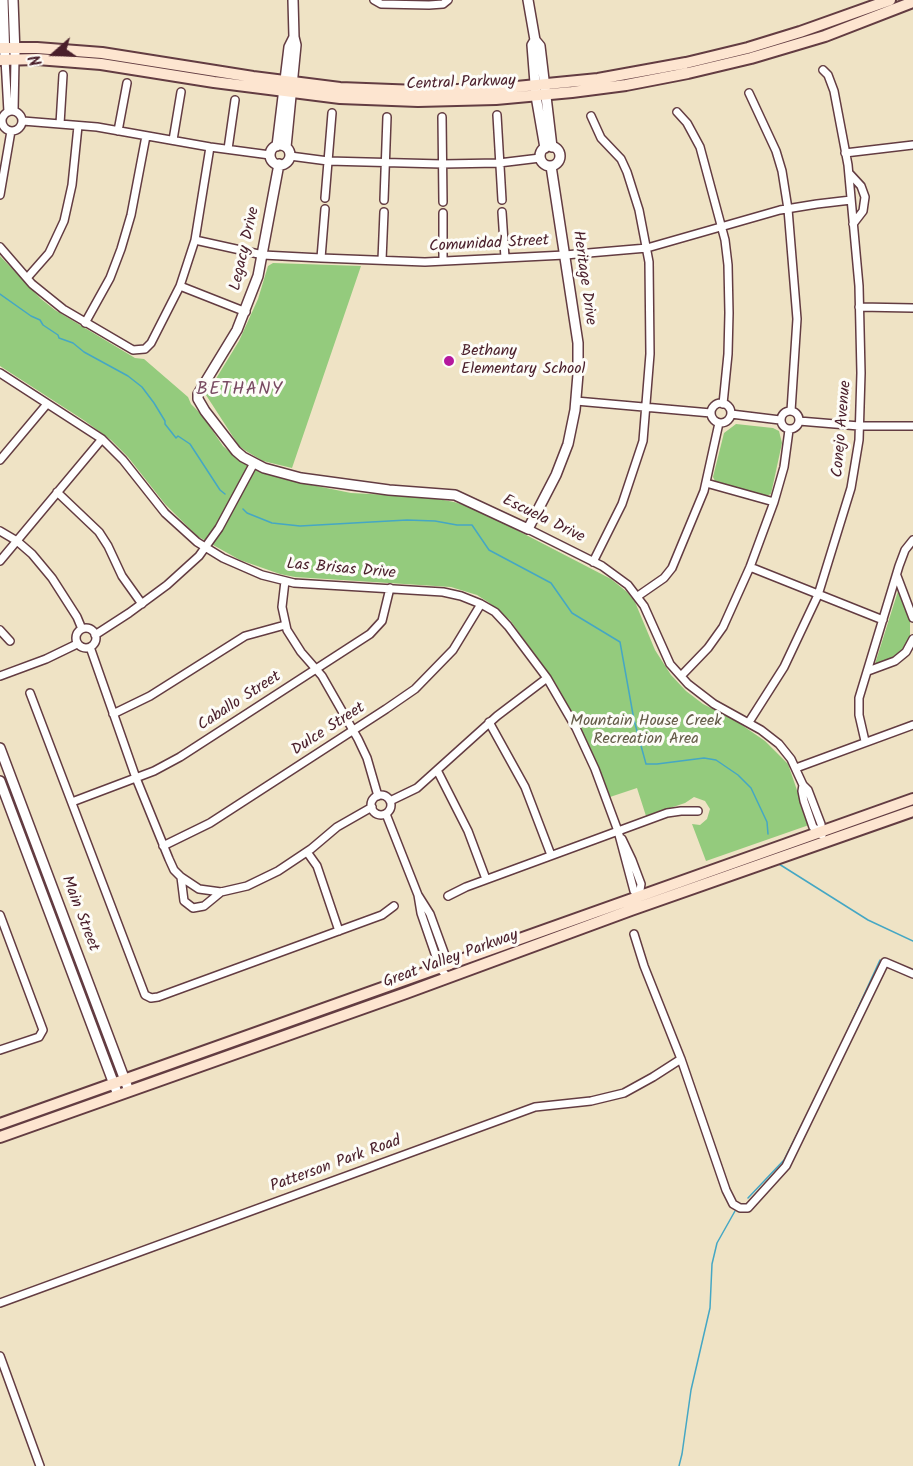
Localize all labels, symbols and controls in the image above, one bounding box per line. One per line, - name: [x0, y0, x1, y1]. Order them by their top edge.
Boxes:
- north arrow: [24, 24, 84, 84]
- text: N: [23, 51, 50, 69]
- street label: Central Parkway: [406, 72, 516, 96]
- street label: Legacy Drive: [227, 205, 265, 293]
- street label: Heritage Drive: [567, 229, 599, 327]
- street label: Comunidad Street: [429, 232, 549, 258]
- place label: Bethany Elementary School: [461, 342, 585, 380]
- marker: Bethany Elementary School: [442, 354, 456, 368]
- district label: BETHANY: [196, 380, 284, 402]
- street label: Conejo Avenue: [829, 380, 857, 478]
- street label: Escuela Drive: [499, 492, 587, 548]
- street label: Las Brisas Drive: [286, 556, 396, 584]
- street label: Caballo Street: [195, 668, 285, 736]
- street label: Dulce Street: [289, 699, 369, 761]
- park label: Mountain House Creek Recreation Area: [570, 712, 722, 750]
- street label: Main Street: [56, 873, 102, 955]
- street label: Great Valley Parkway: [381, 927, 521, 993]
- street label: Patterson Park Road: [268, 1132, 404, 1198]

